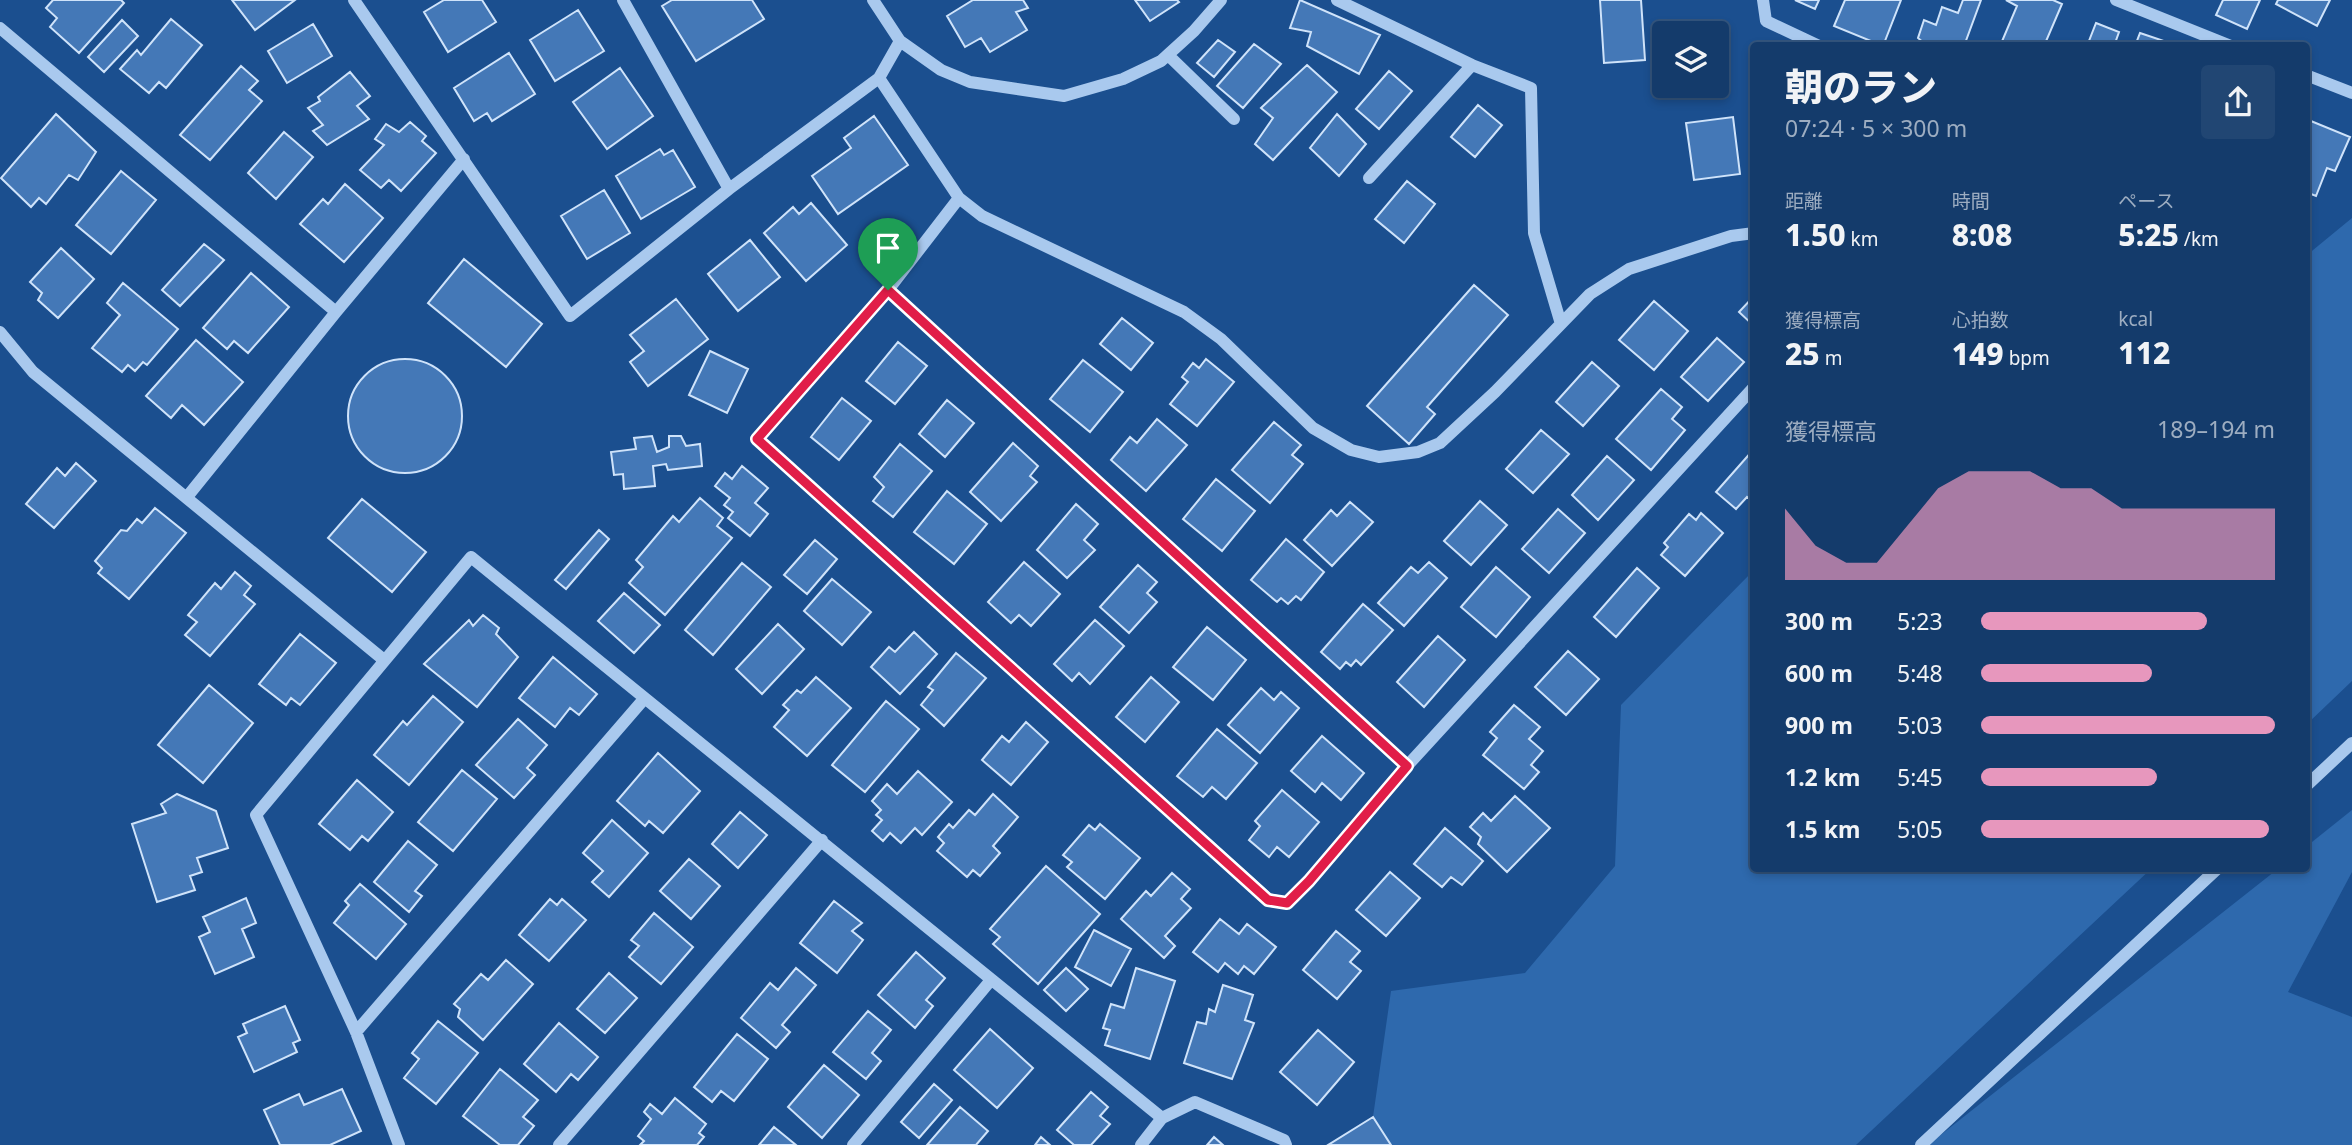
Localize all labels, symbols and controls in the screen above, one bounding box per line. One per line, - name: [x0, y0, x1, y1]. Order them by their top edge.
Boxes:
- map controls: [1652, 21, 1729, 98]
- button: layers: [1652, 21, 1729, 98]
- text: 朝のラン: [1785, 60, 1937, 112]
- button: share: [2201, 65, 2275, 139]
- text: 07:24 · 5 × 300 m: [1785, 112, 1967, 144]
- text: 距離: [1785, 188, 1823, 214]
- text: 時間: [1952, 188, 1990, 214]
- text: ペース: [2118, 188, 2174, 214]
- text: 1.50: [1785, 214, 1846, 255]
- text: 8:08: [1952, 214, 2012, 255]
- text: 5:25: [2118, 214, 2179, 255]
- pin: [858, 218, 918, 290]
- text: km: [1846, 226, 1878, 252]
- text: /km: [2179, 226, 2219, 252]
- icon: arrive: [869, 229, 907, 267]
- text: kcal: [2118, 306, 2153, 332]
- text: 獲得標高: [1785, 307, 1861, 333]
- text: 心拍数: [1952, 307, 2009, 333]
- text: 112: [2118, 332, 2170, 373]
- text: 25: [1785, 333, 1820, 374]
- text: 149: [1952, 333, 2004, 374]
- text: m: [1820, 345, 1842, 371]
- text: bpm: [2004, 345, 2050, 371]
- text: 189–194 m: [2157, 413, 2275, 445]
- text: 獲得標高: [1785, 415, 1877, 447]
- text: 300 m: [1785, 605, 1853, 637]
- text: 5:23: [1897, 605, 1943, 637]
- text: 600 m: [1785, 657, 1853, 689]
- text: 5:48: [1897, 657, 1943, 689]
- text: 900 m: [1785, 709, 1853, 741]
- text: 5:03: [1897, 709, 1943, 741]
- text: 1.2 km: [1785, 761, 1860, 793]
- text: 5:45: [1897, 761, 1943, 793]
- text: 1.5 km: [1785, 813, 1860, 845]
- text: 5:05: [1897, 813, 1943, 845]

